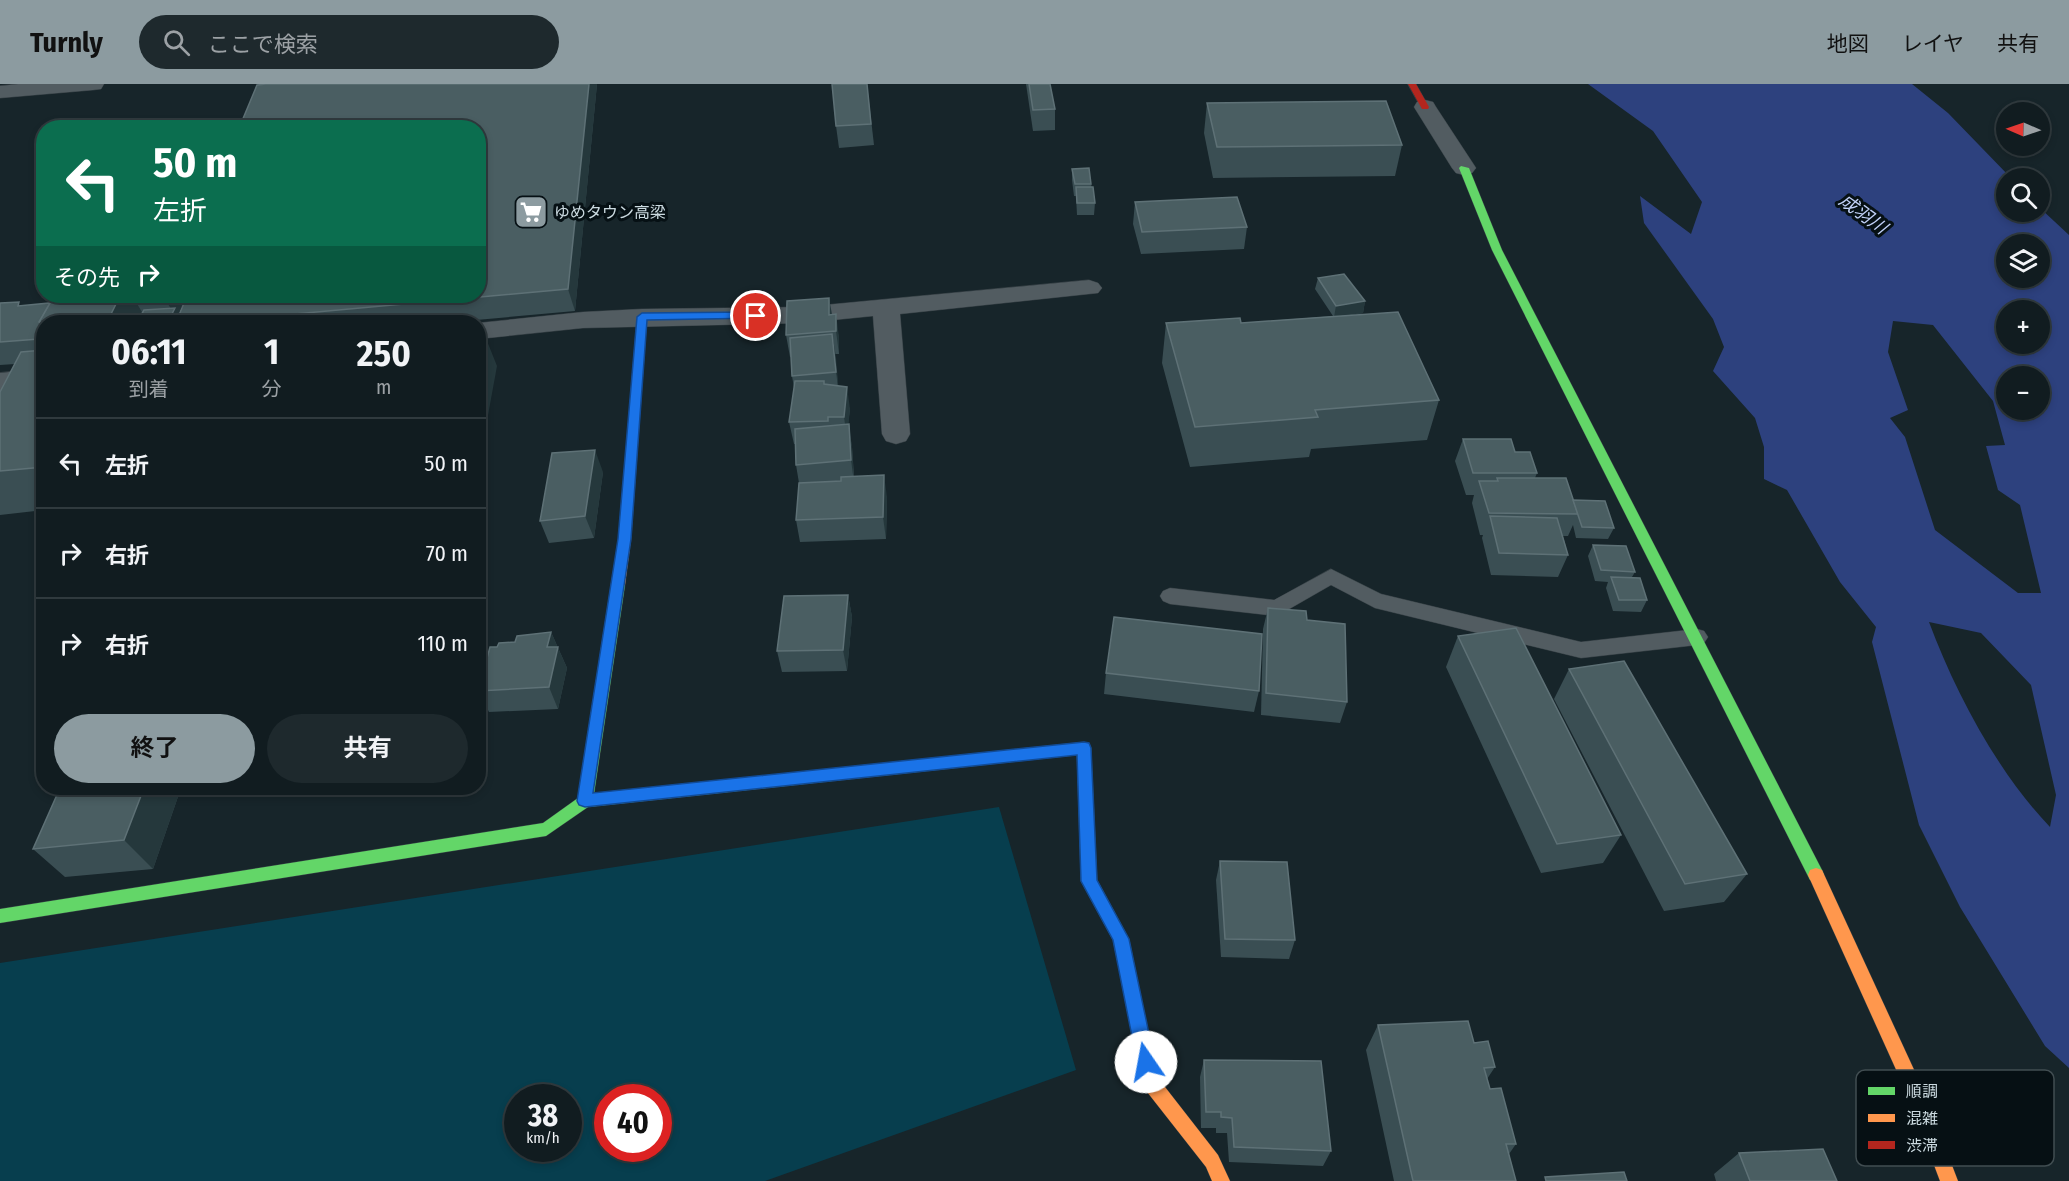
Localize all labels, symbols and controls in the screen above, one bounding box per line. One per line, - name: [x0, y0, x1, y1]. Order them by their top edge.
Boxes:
- search box: [139, 15, 559, 69]
- text: Turnly: [30, 26, 103, 59]
- icon: search: [160, 26, 193, 59]
- text: ここで検索: [208, 31, 318, 58]
- text: 地図: [1827, 31, 1869, 57]
- text: レイヤ: [1902, 31, 1964, 57]
- text: 共有: [1997, 31, 2039, 57]
- north arrow: [1996, 102, 2050, 156]
- map controls: [1996, 102, 2050, 420]
- text: 50 m: [153, 138, 237, 188]
- icon: left: [54, 144, 132, 222]
- button: search: [1996, 168, 2050, 222]
- water label: 成羽川: [1835, 189, 1893, 240]
- supermarket icon: ゆめタウン高梁: [513, 194, 549, 230]
- text: 左折: [153, 195, 207, 227]
- place label: ゆめタウン高梁: [554, 203, 666, 222]
- button: layers: [1996, 234, 2050, 288]
- icon: right: [132, 258, 165, 291]
- text: その先: [54, 264, 120, 291]
- pin: [730, 290, 781, 341]
- icon: arrive: [739, 299, 772, 332]
- button: +: [1996, 300, 2050, 354]
- text: 06:11: [111, 330, 186, 374]
- text: 1: [264, 330, 279, 374]
- text: 250: [357, 332, 411, 376]
- button: −: [1996, 366, 2050, 420]
- text: m: [376, 375, 391, 399]
- text: 到着: [129, 377, 169, 401]
- text: 分: [262, 377, 282, 401]
- icon: left: [54, 447, 87, 480]
- text: 50 m: [424, 450, 468, 477]
- text: 左折: [105, 452, 149, 479]
- icon: right: [54, 537, 87, 570]
- text: 70 m: [426, 540, 468, 567]
- text: 右折: [105, 542, 149, 569]
- icon: right: [54, 627, 87, 660]
- text: 110 m: [418, 630, 468, 657]
- text: 右折: [105, 632, 149, 659]
- button: 終了: [54, 714, 255, 783]
- button: 共有: [267, 714, 468, 783]
- position arrow: [1114, 1030, 1178, 1094]
- legend: [1856, 1070, 2054, 1166]
- text: 順調: [1906, 1082, 1938, 1101]
- speed limit sign: 40: [594, 1084, 672, 1162]
- text: 38: [528, 1098, 558, 1134]
- text: 混雑: [1906, 1109, 1938, 1128]
- text: km/h: [526, 1129, 560, 1147]
- text: 渋滞: [1906, 1136, 1938, 1155]

